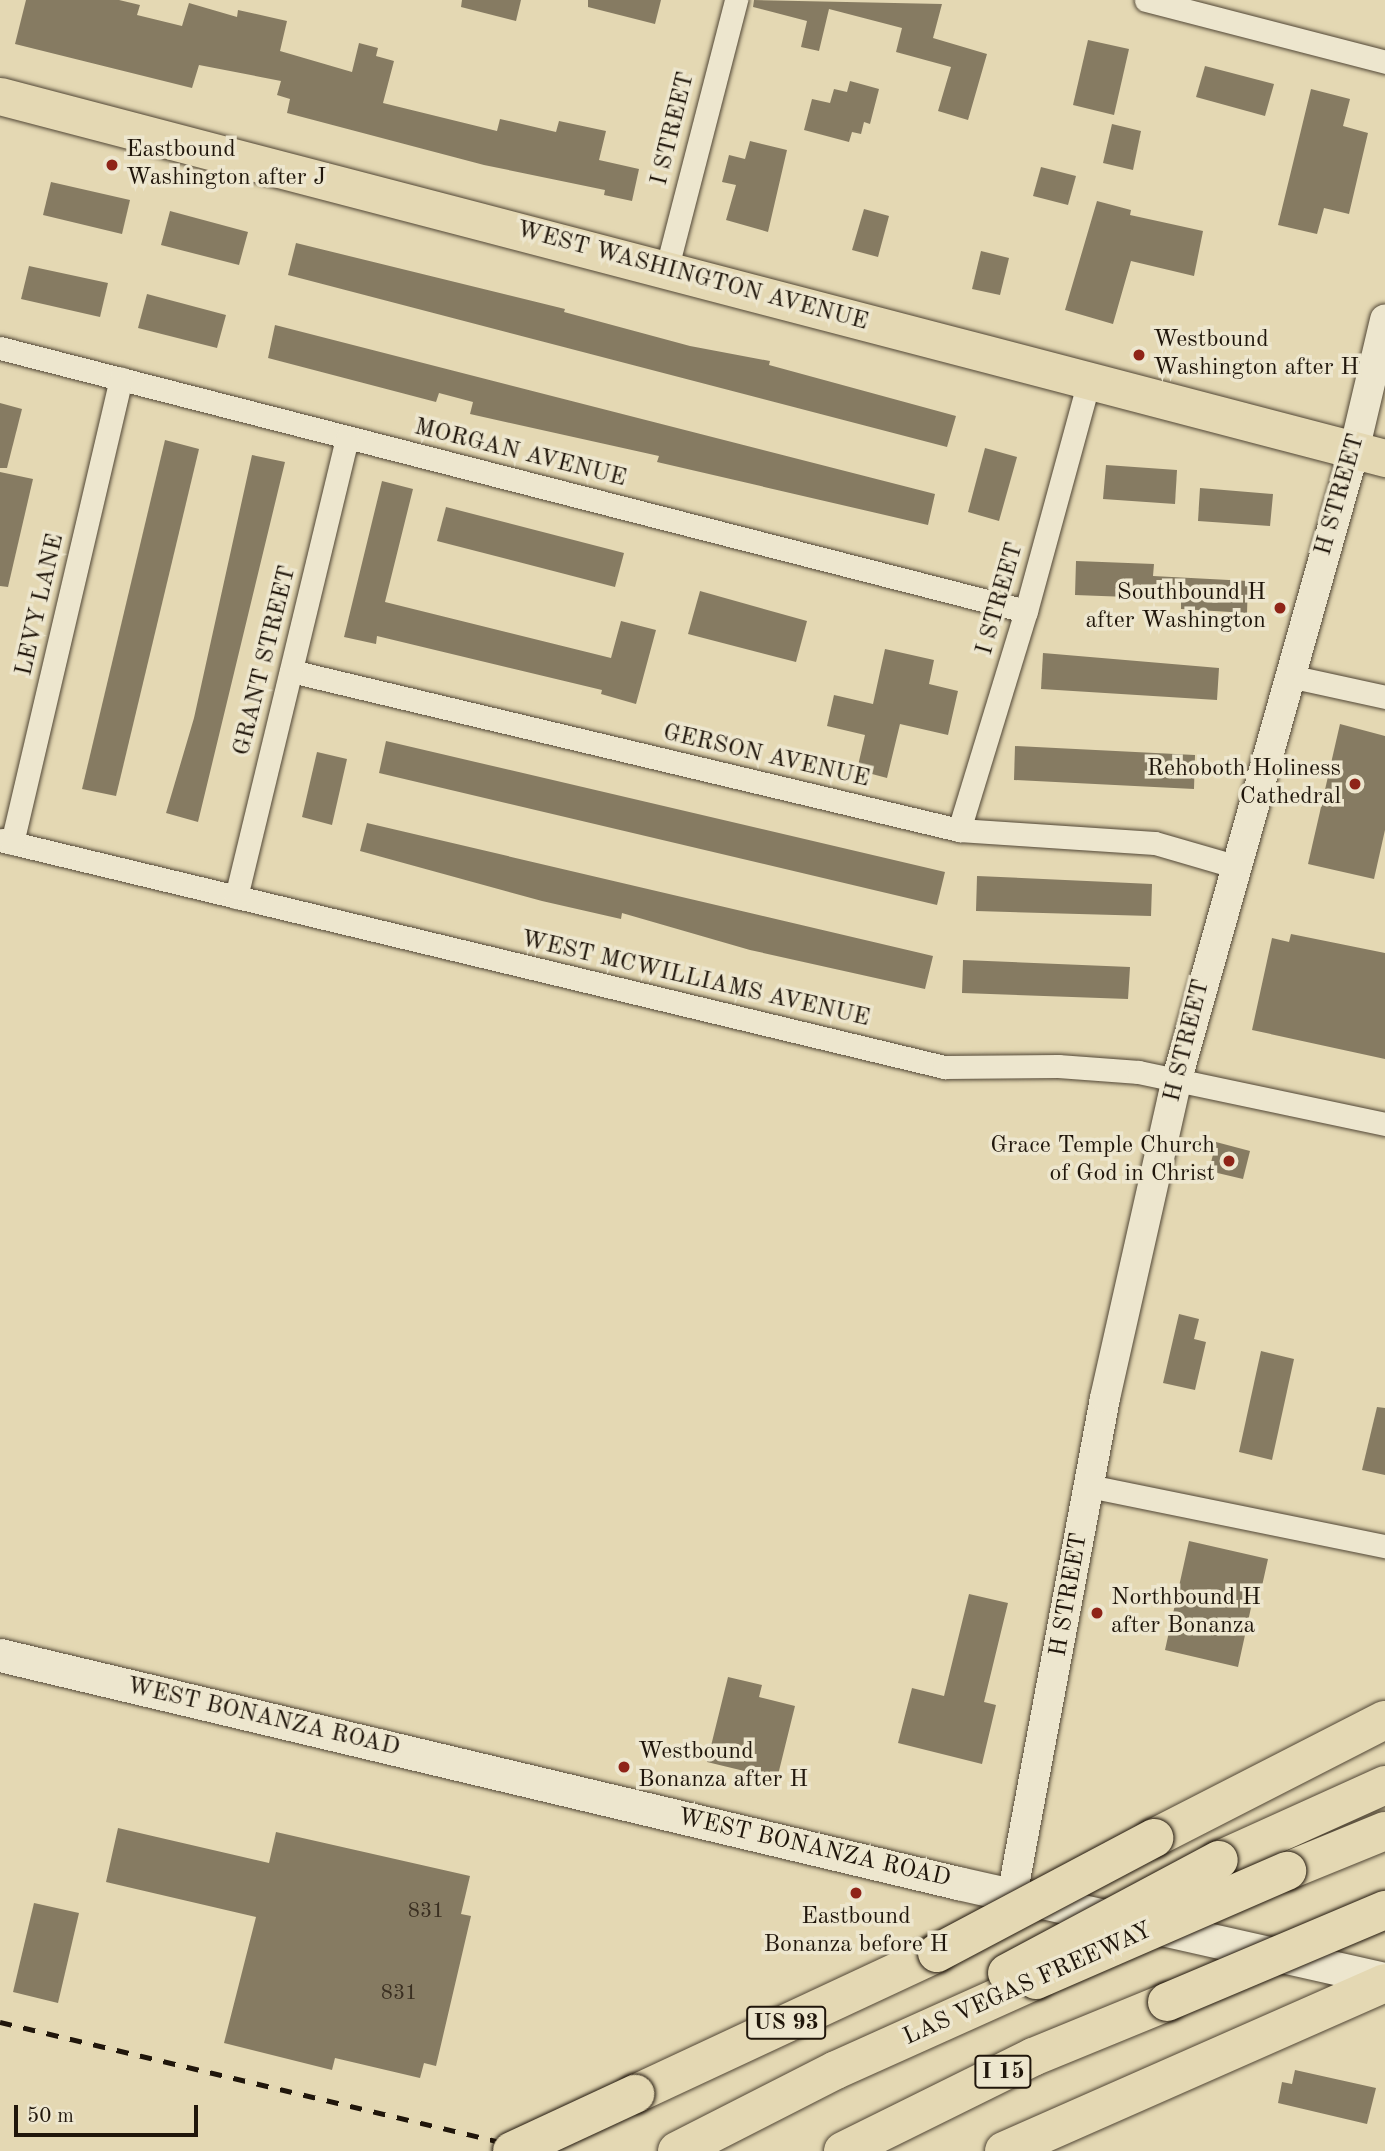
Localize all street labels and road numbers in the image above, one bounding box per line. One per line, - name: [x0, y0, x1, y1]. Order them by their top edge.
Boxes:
- street label: I STREET: [646, 69, 702, 189]
- street label: WEST WASHINGTON AVENUE: [513, 216, 871, 338]
- street label: MORGAN AVENUE: [411, 414, 629, 494]
- street label: H STREET: [1310, 431, 1372, 559]
- street label: LEVY LANE: [11, 531, 71, 679]
- street label: I STREET: [971, 539, 1031, 659]
- street label: GRANT STREET: [228, 563, 304, 759]
- street label: GERSON AVENUE: [660, 719, 872, 795]
- street label: WEST MCWILLIAMS AVENUE: [518, 926, 872, 1034]
- street label: H STREET: [1159, 977, 1217, 1105]
- street label: H STREET: [1045, 1531, 1095, 1659]
- street label: WEST BONANZA ROAD: [124, 1673, 402, 1763]
- street label: WEST BONANZA ROAD: [675, 1804, 953, 1894]
- street label: LAS VEGAS FREEWAY: [899, 1917, 1157, 2053]
- road number: US 93: [746, 2004, 826, 2042]
- road number: I 15: [973, 2052, 1033, 2092]

